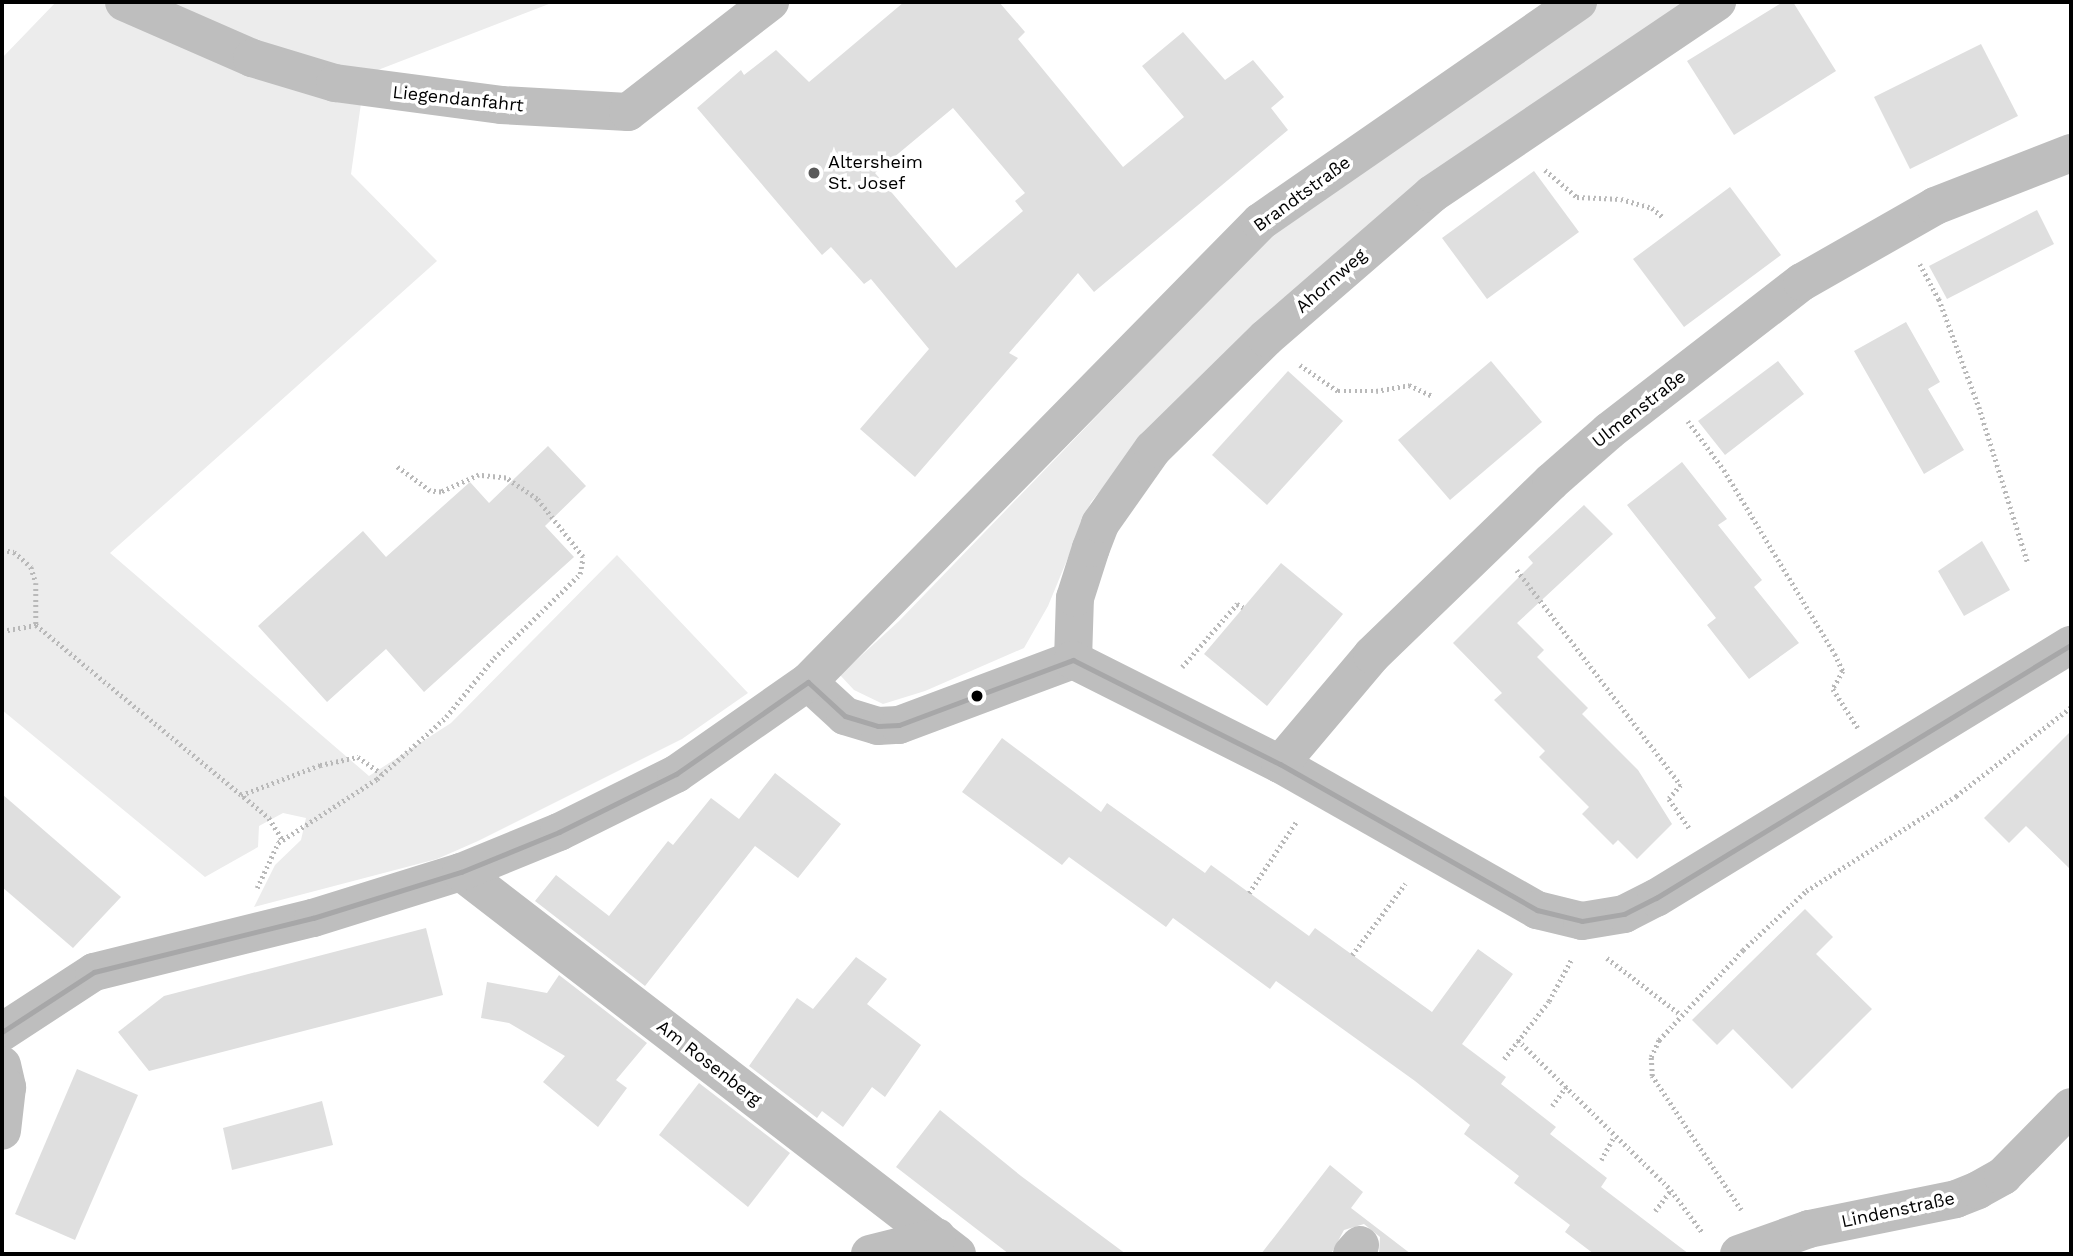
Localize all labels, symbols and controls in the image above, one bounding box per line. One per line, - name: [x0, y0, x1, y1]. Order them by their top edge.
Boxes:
- street label: Liegendanfahrt: [391, 81, 525, 117]
- place label: Altersheim St. Josef: [828, 152, 923, 194]
- street label: Brandtstraße: [1249, 152, 1355, 236]
- marker: Altersheim St. Josef: [806, 165, 822, 181]
- street label: Ahornweg: [1291, 244, 1371, 318]
- street label: Ulmenstraße: [1588, 366, 1690, 452]
- unlabelled marker: [970, 689, 984, 703]
- street label: Am Rosenberg: [652, 1015, 766, 1111]
- street label: Lindenstraße: [1839, 1187, 1957, 1233]

